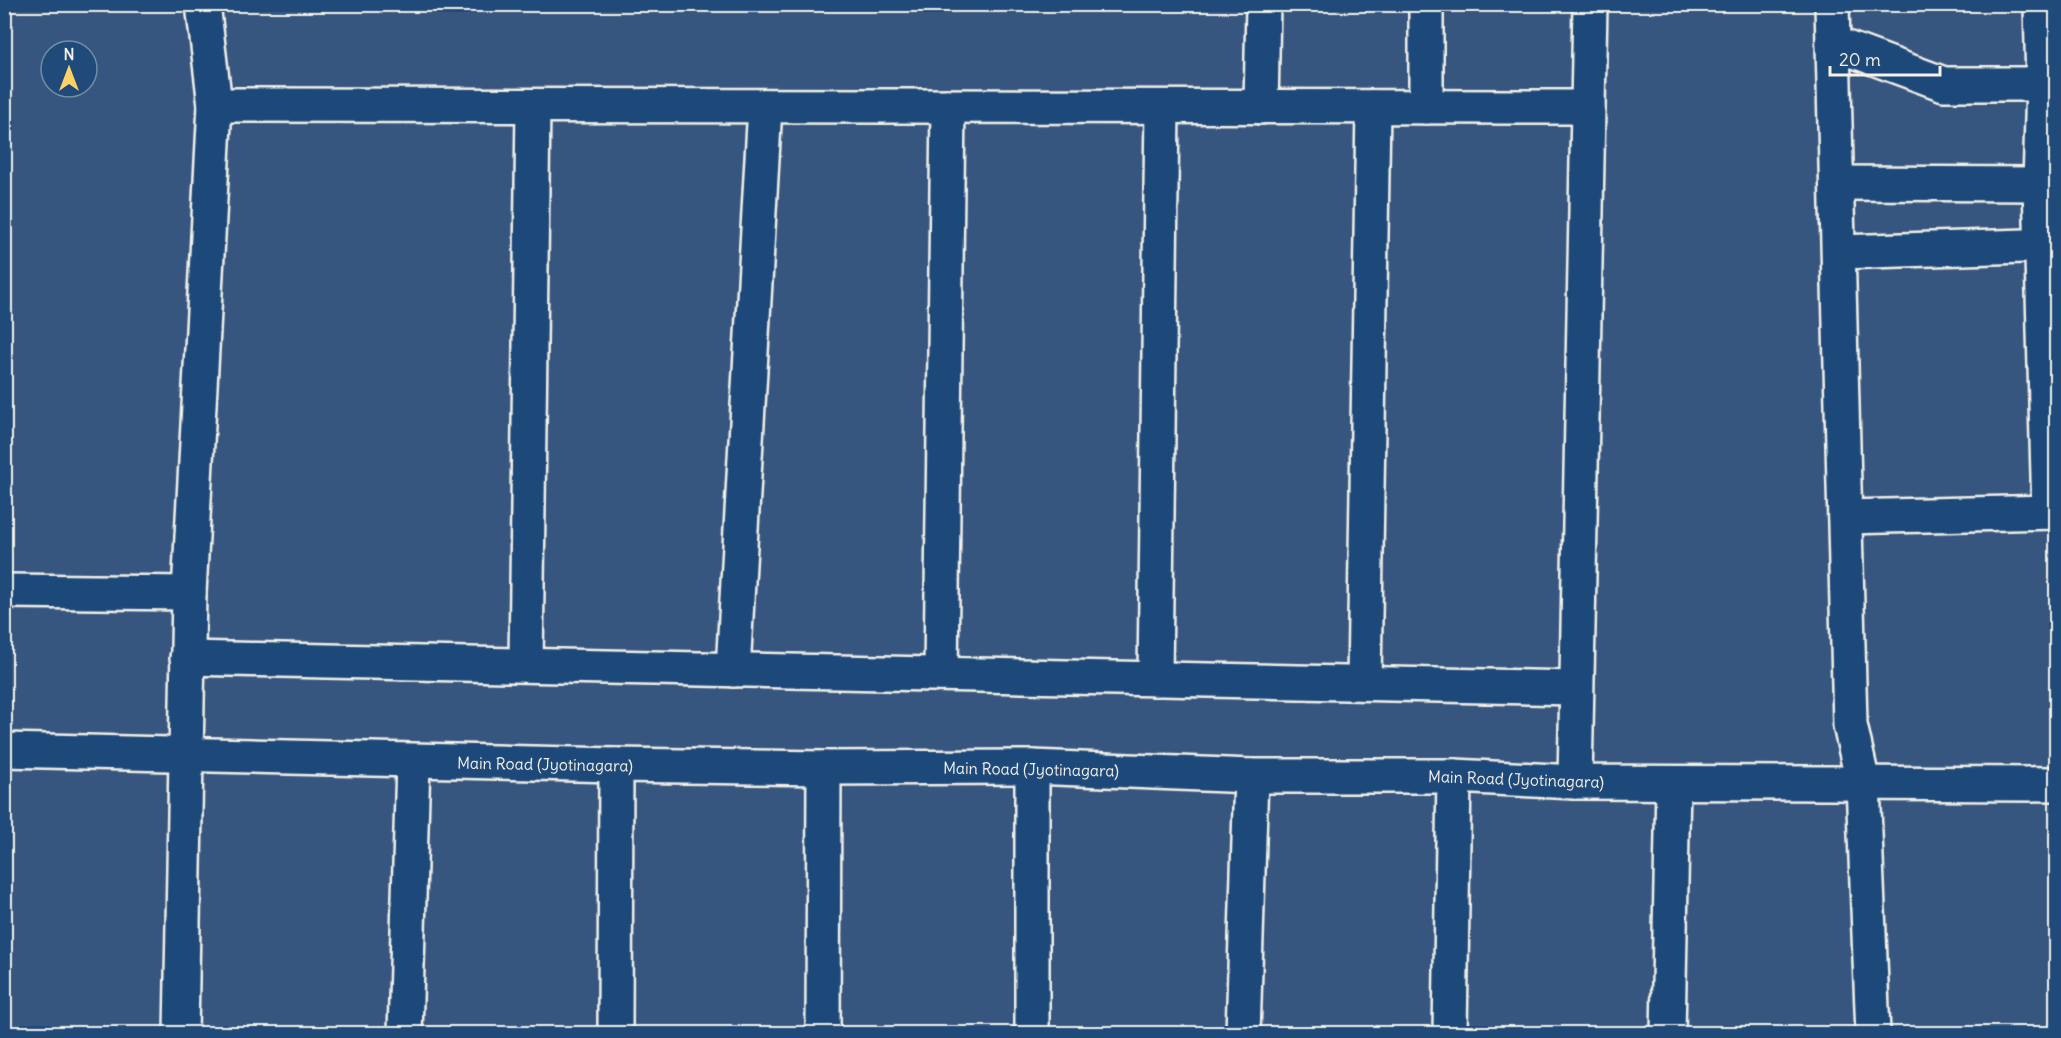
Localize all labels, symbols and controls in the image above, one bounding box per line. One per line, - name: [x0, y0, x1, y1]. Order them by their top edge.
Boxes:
- north arrow: [39, 39, 99, 99]
- scale bar: [1830, 39, 1940, 77]
- text: N: [63, 44, 75, 64]
- text: 20 m: [1839, 48, 1881, 71]
- street label: Main Road (Jyotinagara): [457, 752, 633, 776]
- street label: Main Road (Jyotinagara): [943, 757, 1119, 781]
- street label: Main Road (Jyotinagara): [1428, 766, 1604, 792]

